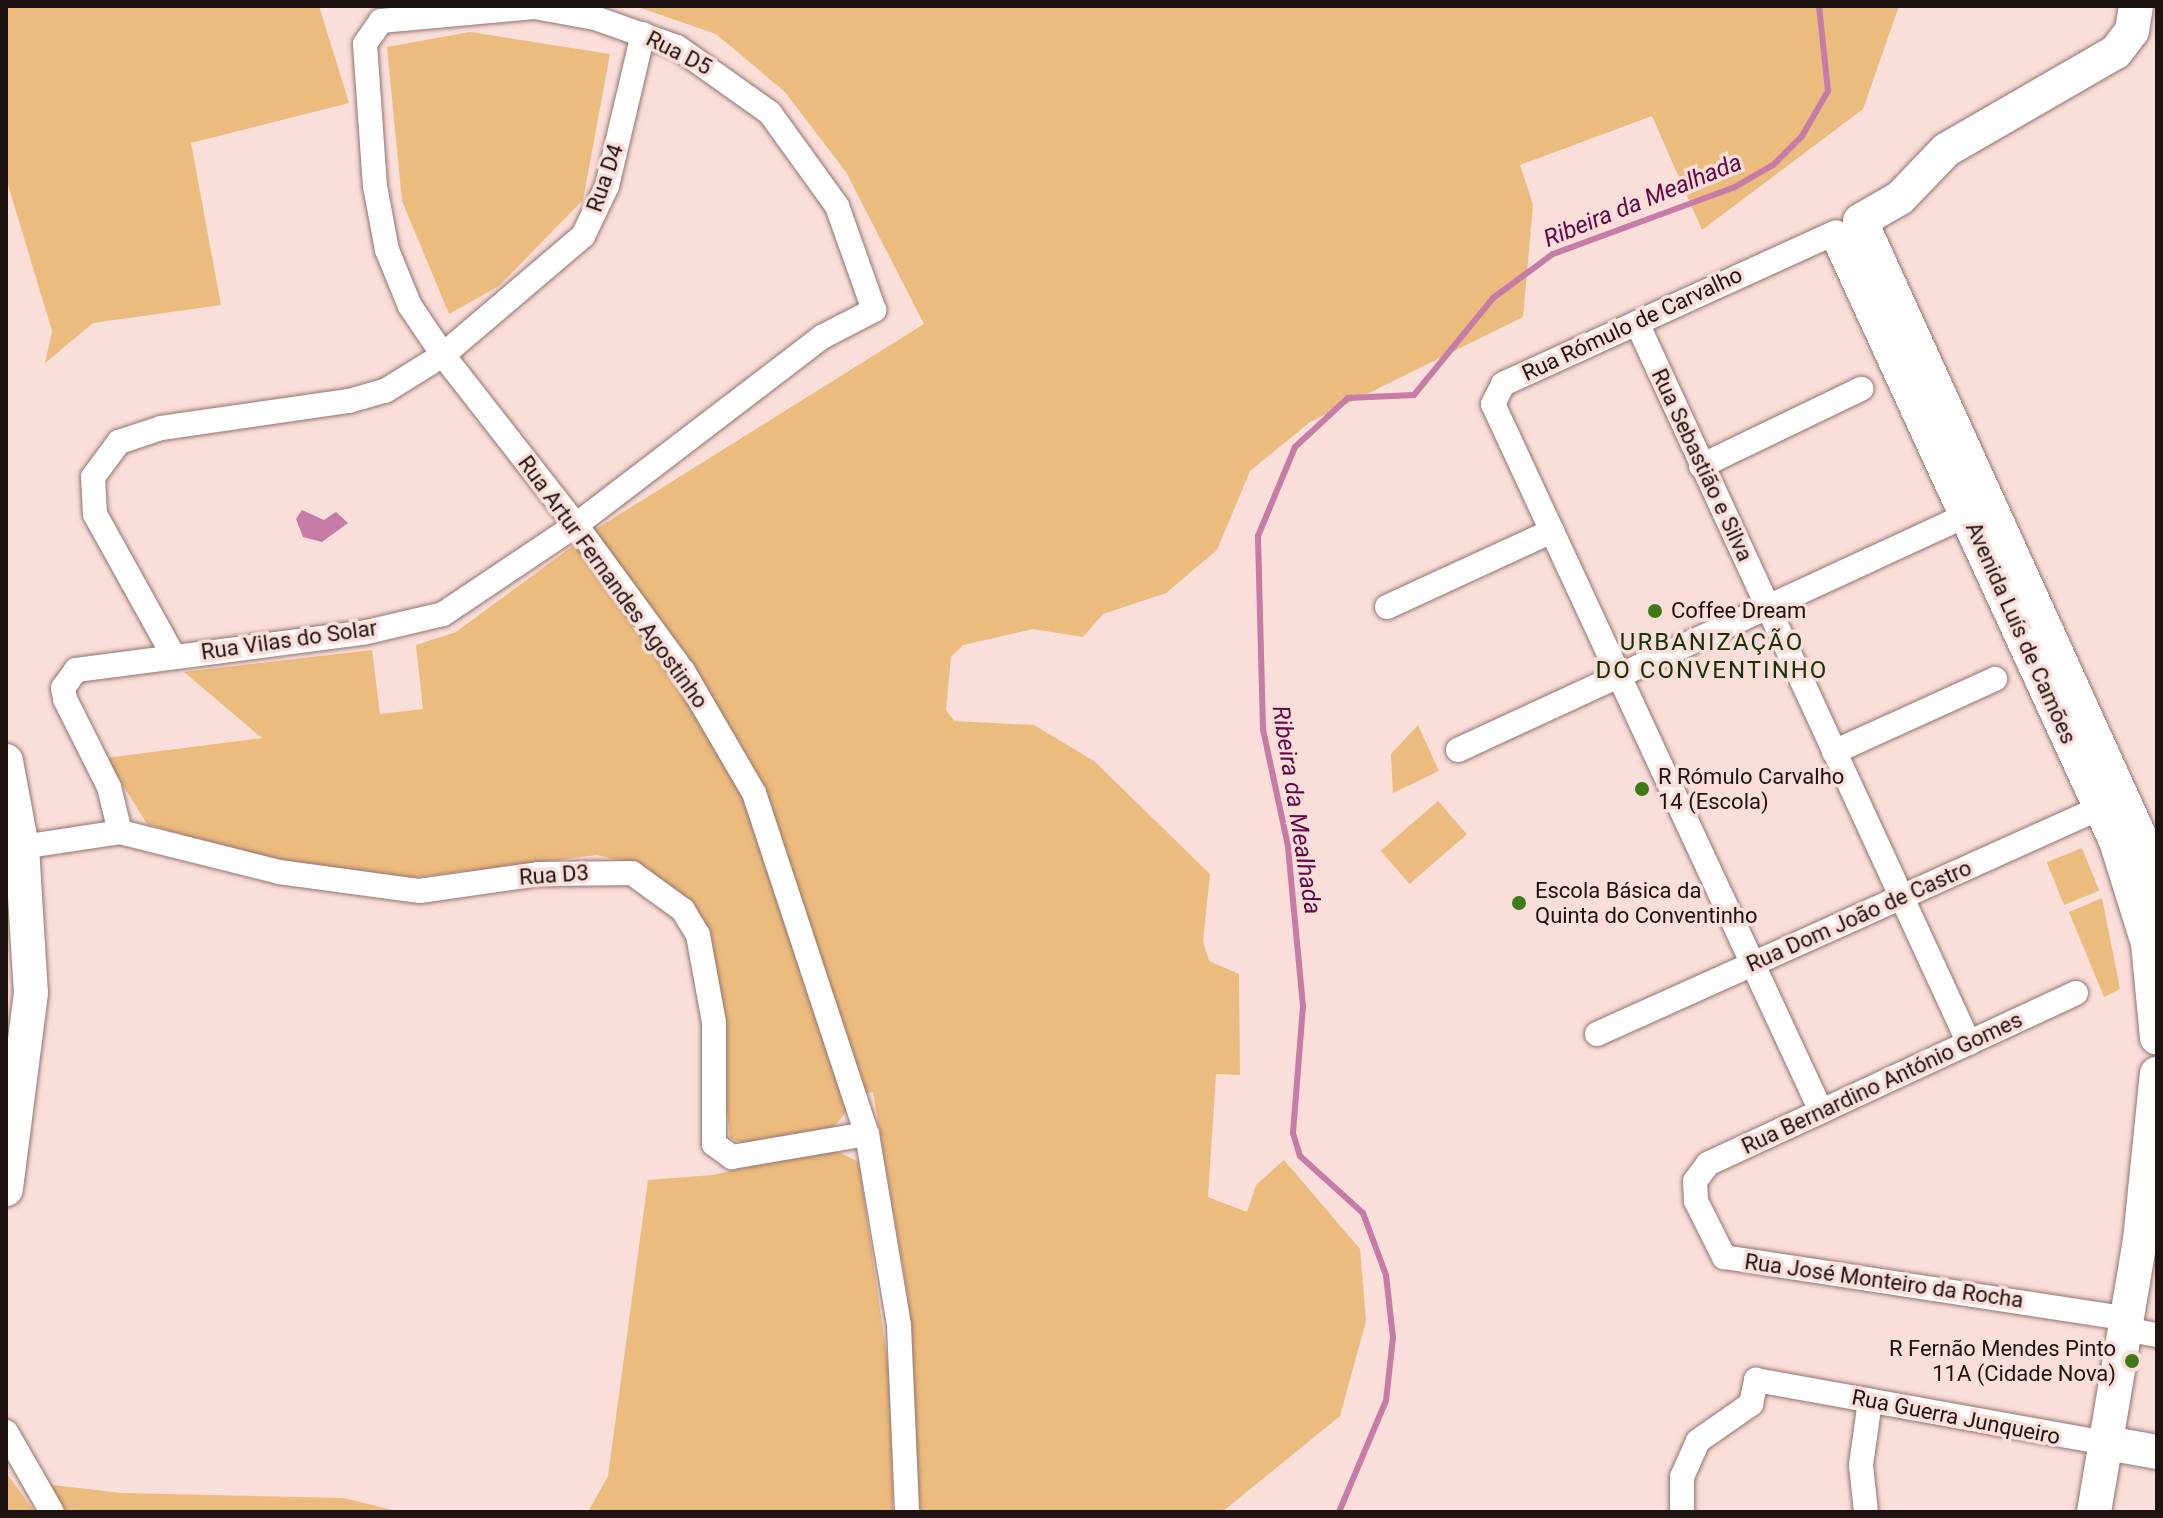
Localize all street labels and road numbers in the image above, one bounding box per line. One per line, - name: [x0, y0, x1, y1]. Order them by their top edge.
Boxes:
- street label: Rua D5: [642, 25, 716, 81]
- street label: Rua D4: [581, 141, 629, 215]
- street label: Rua Rómulo de Carvalho: [1518, 261, 1746, 387]
- street label: Rua Sebastião e Silva: [1646, 365, 1758, 565]
- street label: Rua Artur Fernandes Agostinho: [512, 451, 714, 713]
- street label: Avenida Luís de Camões: [1960, 518, 2082, 748]
- street label: Rua Vilas do Solar: [199, 615, 379, 665]
- street label: Rua Dom João de Castro: [1742, 854, 1976, 978]
- street label: Rua D3: [518, 859, 590, 891]
- street label: Rua Bernardino António Gomes: [1737, 1006, 2027, 1160]
- street label: Rua José Monteiro da Rocha: [1743, 1248, 2025, 1314]
- street label: Rua Guerra Junqueiro: [1850, 1384, 2062, 1450]

